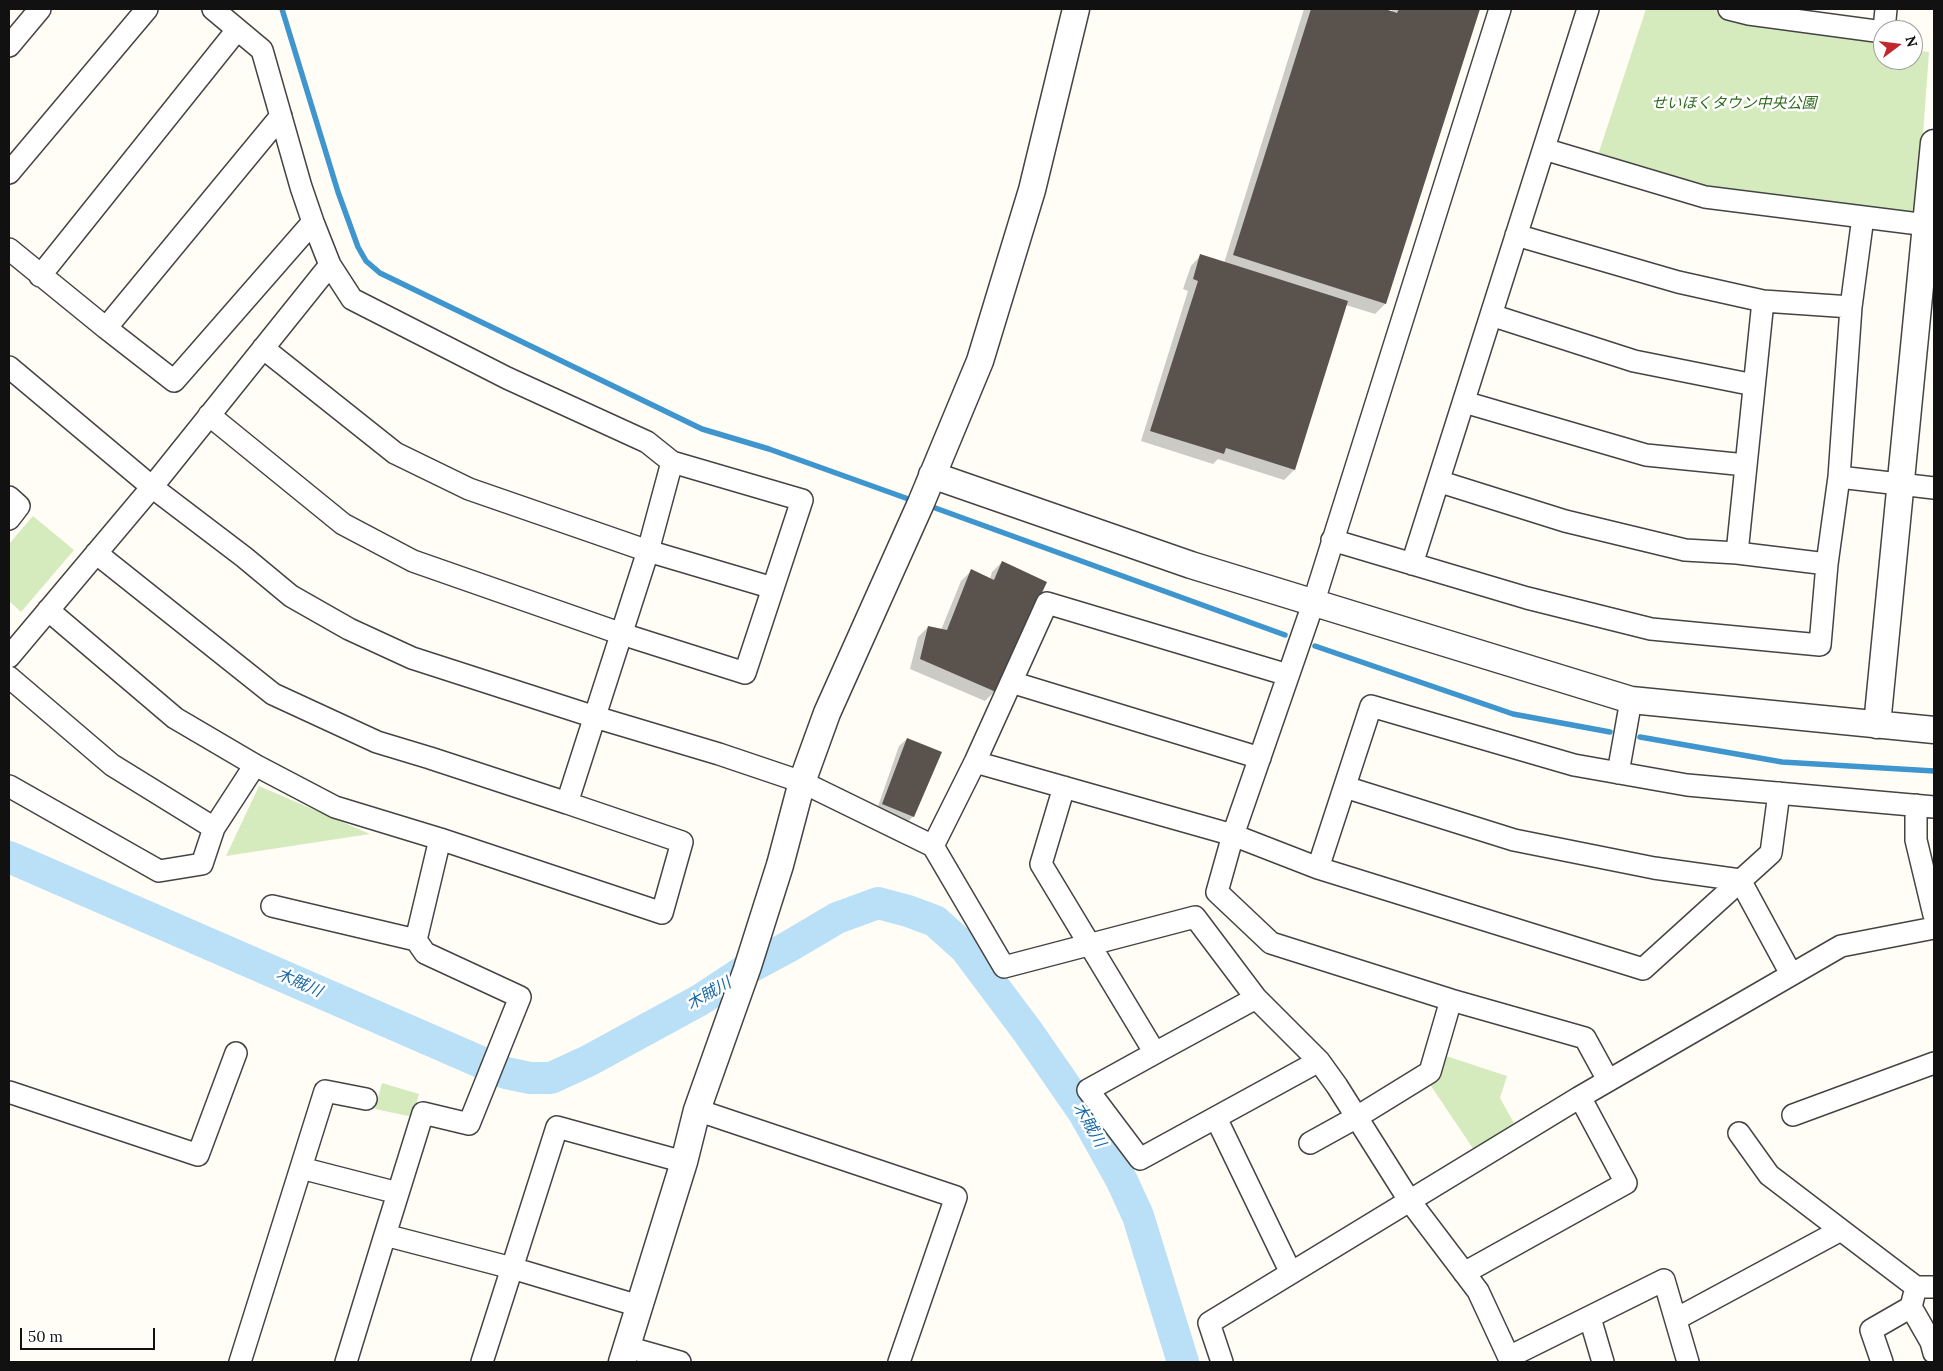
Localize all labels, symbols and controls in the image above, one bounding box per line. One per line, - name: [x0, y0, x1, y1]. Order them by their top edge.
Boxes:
- north arrow: [1873, 20, 1923, 70]
- text: N: [1901, 34, 1922, 49]
- park label: せいほくタウン中央公園: [1652, 95, 1816, 113]
- water label: 木賊川: [273, 964, 325, 1002]
- water label: 木賊川: [683, 974, 735, 1014]
- water label: 木賊川: [1069, 1099, 1109, 1151]
- scale bar: [22, 1318, 158, 1350]
- text: 50 m: [28, 1327, 63, 1346]

